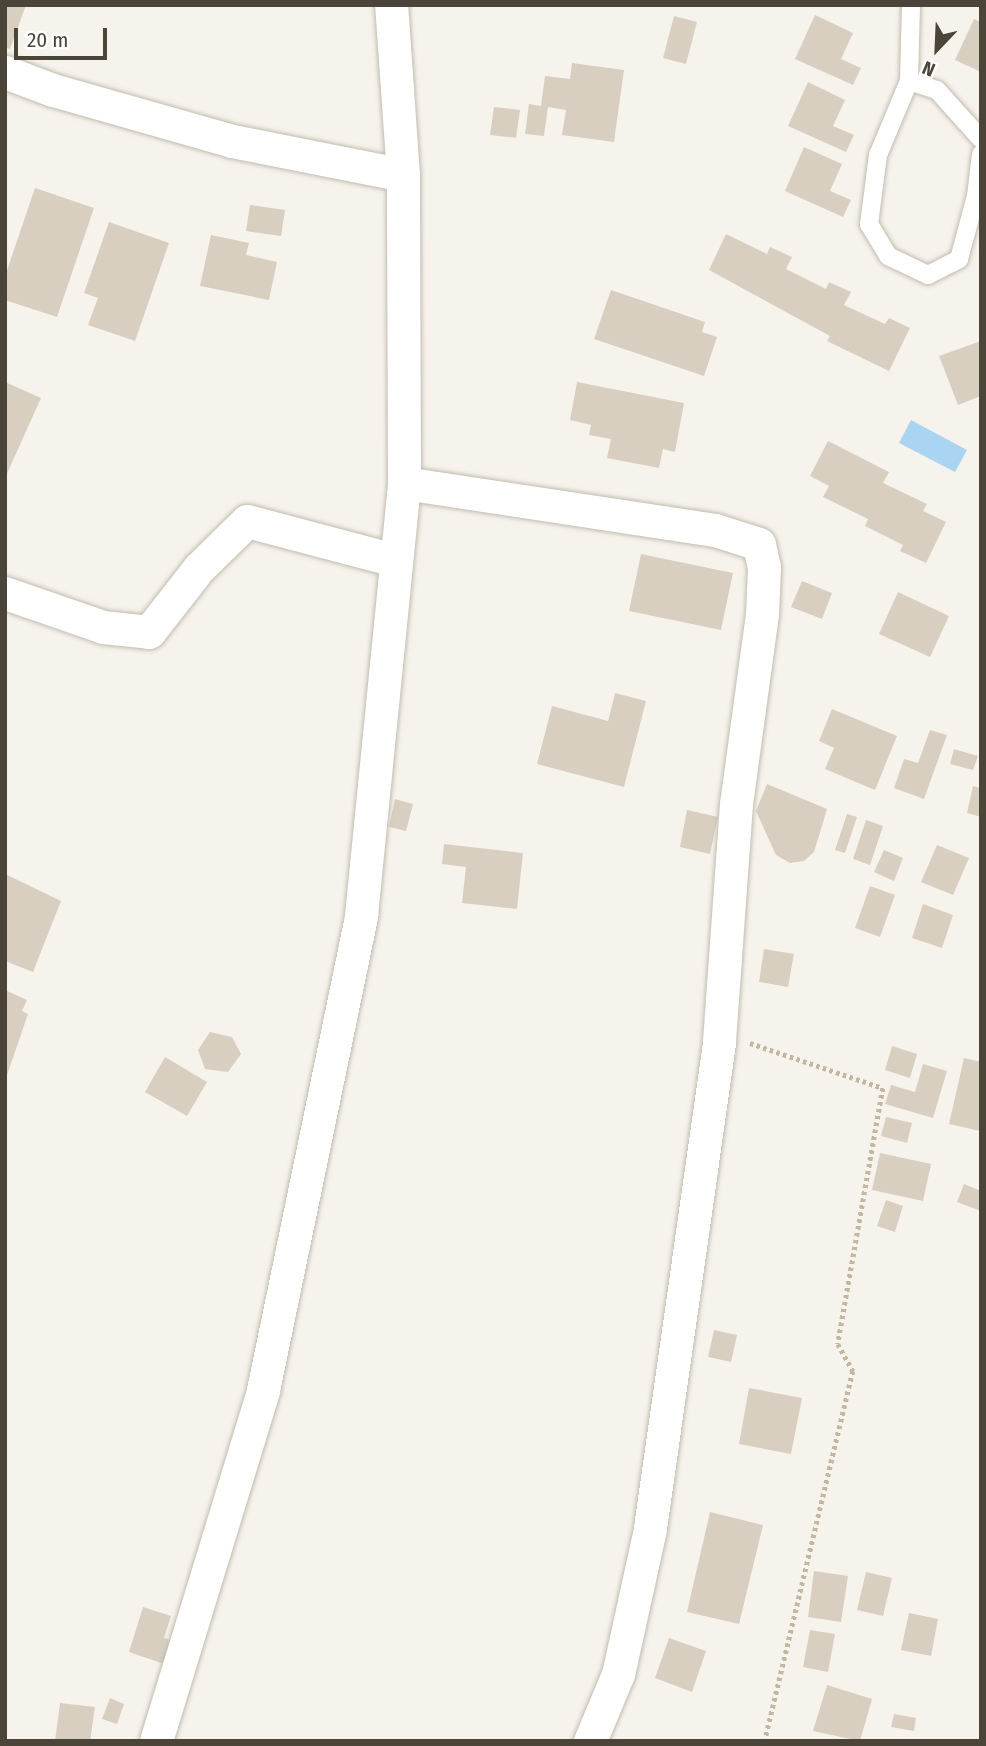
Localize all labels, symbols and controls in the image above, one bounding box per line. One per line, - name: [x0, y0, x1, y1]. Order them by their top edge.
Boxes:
- scale bar: [18, 14, 110, 58]
- north arrow: [902, 14, 972, 84]
- text: 20 m: [27, 27, 68, 53]
- text: N: [919, 56, 938, 82]

